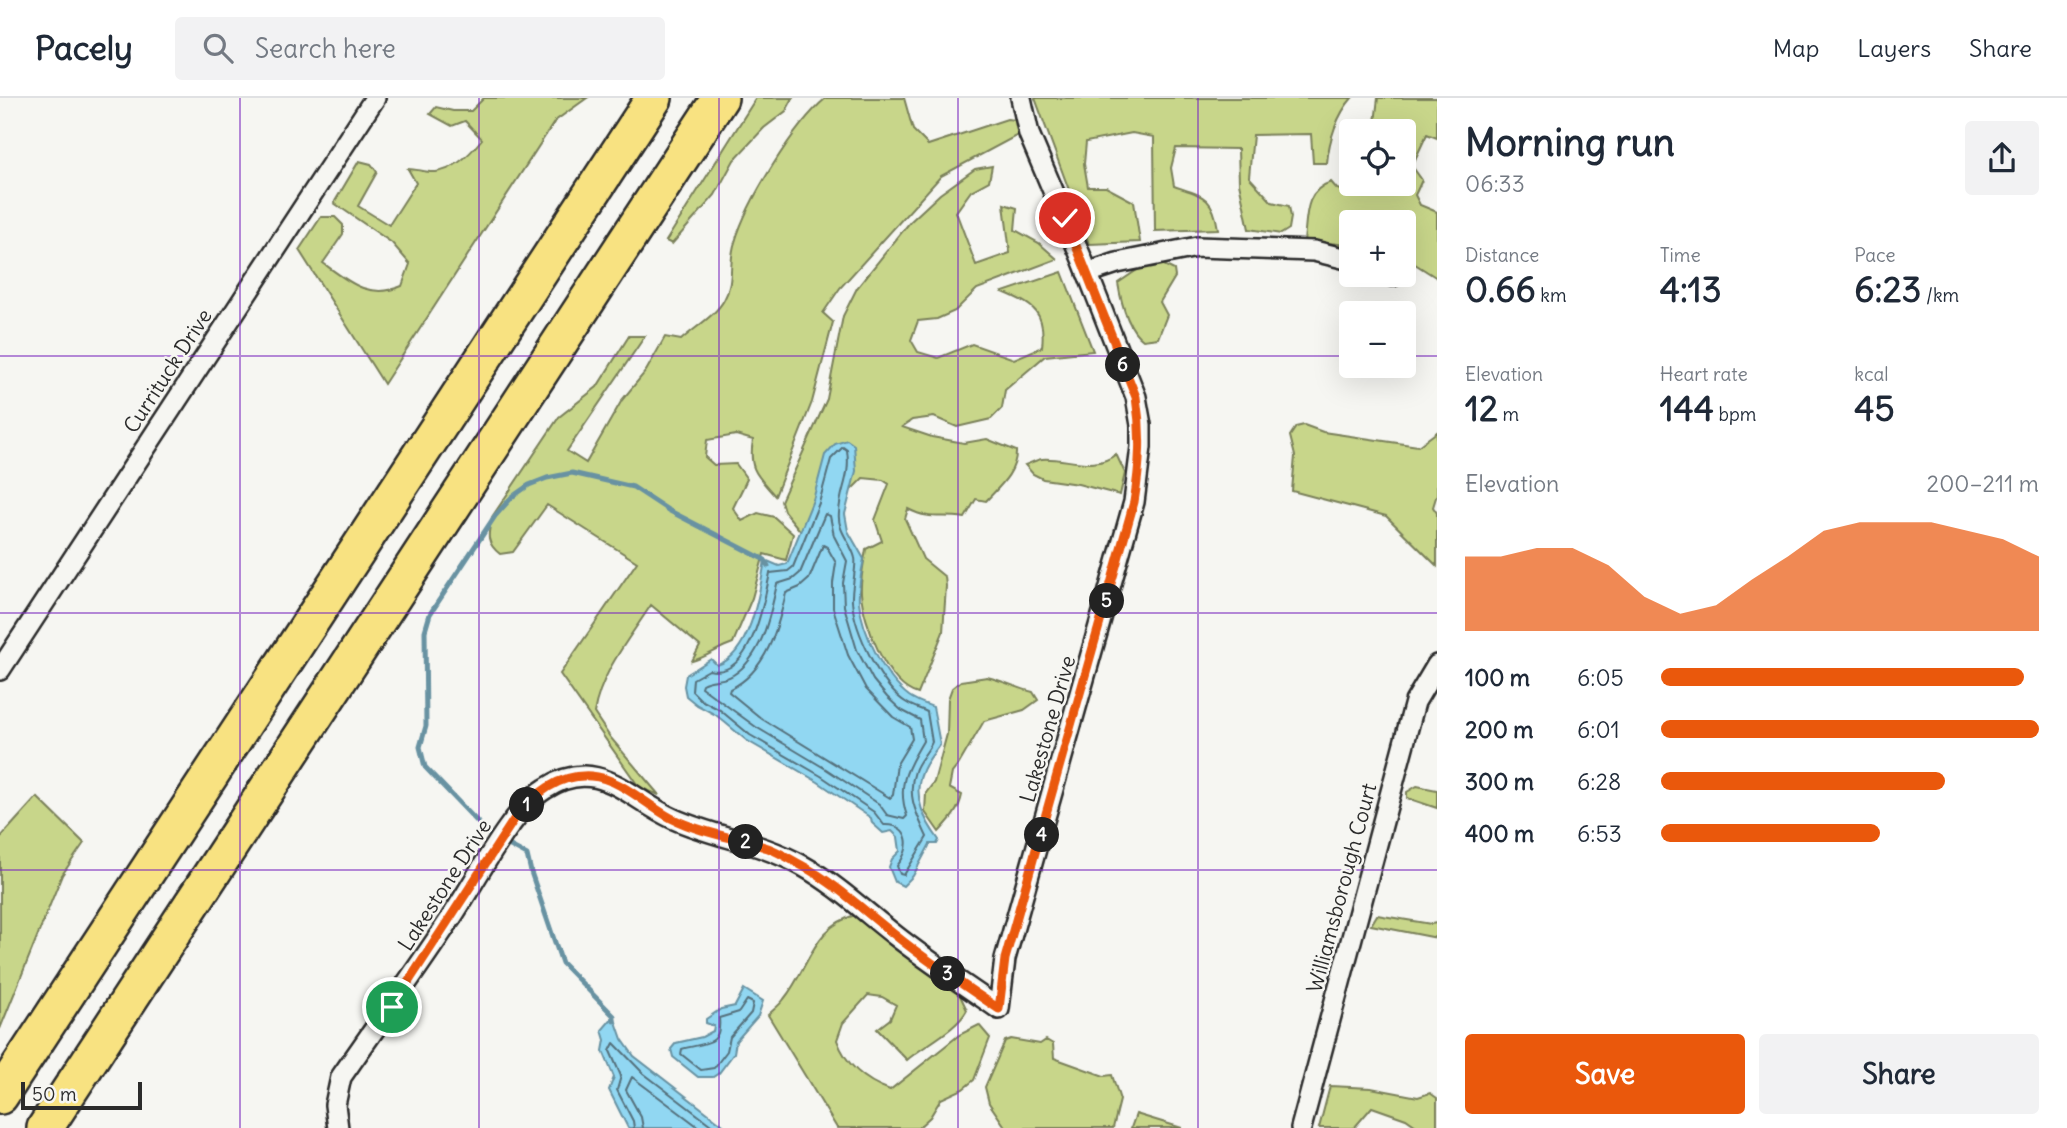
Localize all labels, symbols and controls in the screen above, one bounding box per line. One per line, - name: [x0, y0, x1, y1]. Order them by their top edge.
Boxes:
- search box: [175, 17, 665, 80]
- text: Pacely: [35, 27, 133, 69]
- icon: search: [199, 29, 237, 67]
- text: Search here: [255, 32, 396, 65]
- text: Map: [1773, 33, 1819, 63]
- text: Layers: [1857, 33, 1931, 63]
- text: Share: [1969, 33, 2032, 63]
- map controls: [1339, 119, 1416, 378]
- button: locate: [1339, 119, 1416, 196]
- text: Morning run: [1465, 119, 1675, 166]
- button: share: [1965, 121, 2039, 195]
- text: 06:33: [1465, 169, 1525, 198]
- pin: [1035, 188, 1095, 248]
- icon: check: [1046, 199, 1084, 237]
- button: +: [1339, 210, 1416, 287]
- text: Distance: [1465, 243, 1539, 267]
- text: Time: [1660, 243, 1701, 267]
- text: Pace: [1854, 243, 1896, 267]
- text: 0.66: [1465, 267, 1536, 311]
- text: 4:13: [1660, 267, 1722, 311]
- text: 6:23: [1854, 267, 1922, 311]
- text: km: [1536, 283, 1567, 307]
- text: /km: [1922, 283, 1959, 307]
- button: −: [1339, 301, 1416, 378]
- street label: Currituck Drive: [117, 303, 218, 438]
- pin: 6: [1106, 348, 1140, 382]
- text: 6: [1117, 352, 1128, 376]
- text: Elevation: [1465, 362, 1543, 386]
- text: Heart rate: [1660, 362, 1748, 386]
- text: kcal: [1854, 362, 1889, 386]
- text: 12: [1465, 386, 1498, 430]
- text: 144: [1660, 386, 1714, 430]
- text: 45: [1854, 386, 1895, 430]
- text: m: [1498, 402, 1519, 426]
- text: bpm: [1714, 402, 1757, 426]
- text: Elevation: [1465, 469, 1559, 498]
- text: 200–211 m: [1927, 469, 2039, 498]
- pin: 5: [1090, 584, 1124, 618]
- text: 5: [1101, 588, 1112, 612]
- street label: Lakestone Drive: [1014, 652, 1081, 806]
- text: 100 m: [1465, 663, 1530, 692]
- text: 6:05: [1577, 663, 1624, 692]
- text: 200 m: [1465, 715, 1534, 744]
- text: 6:01: [1577, 715, 1620, 744]
- text: 300 m: [1465, 767, 1534, 796]
- text: 6:28: [1577, 767, 1621, 796]
- street label: Williamsborough Court: [1301, 780, 1382, 996]
- pin: 1: [510, 788, 544, 822]
- text: 1: [523, 792, 530, 816]
- street label: Lakestone Drive: [392, 814, 497, 956]
- pin: 4: [1024, 818, 1060, 852]
- text: 400 m: [1465, 819, 1534, 848]
- text: 6:53: [1577, 819, 1622, 848]
- text: 4: [1036, 822, 1047, 846]
- pin: 2: [728, 824, 764, 860]
- text: 2: [740, 829, 751, 853]
- pin: 3: [930, 956, 965, 992]
- text: 3: [942, 961, 953, 985]
- pin: [362, 977, 422, 1037]
- icon: arrive: [373, 988, 411, 1026]
- button: Save: [1465, 1034, 1745, 1114]
- button: Share: [1759, 1034, 2039, 1114]
- scale bar: [21, 1079, 142, 1111]
- text: 50 m: [32, 1082, 77, 1106]

